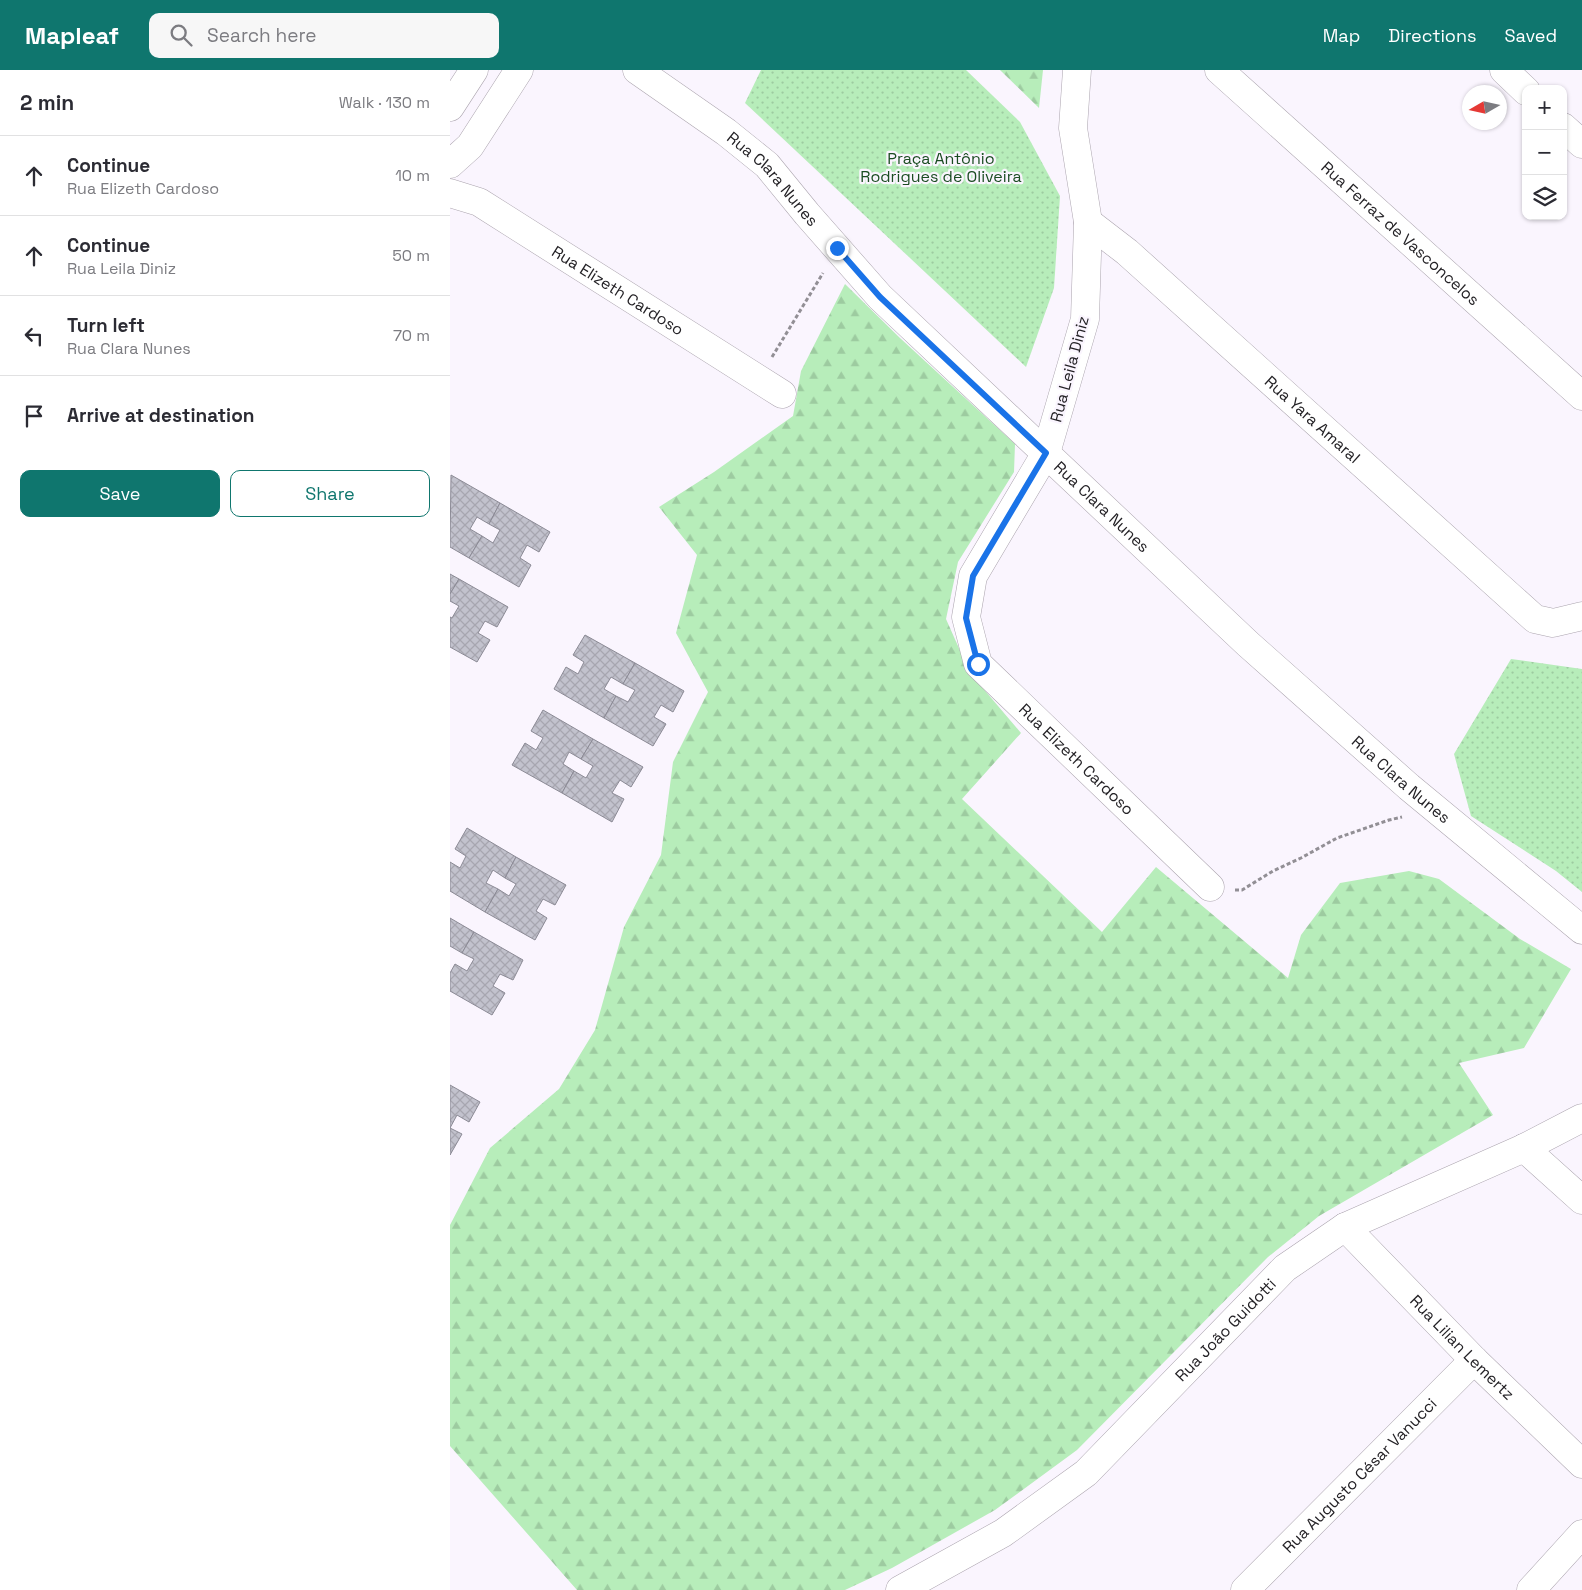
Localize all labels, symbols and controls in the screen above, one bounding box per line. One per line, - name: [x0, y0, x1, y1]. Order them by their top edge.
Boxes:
- search box: [149, 13, 499, 58]
- text: Mapleaf: [25, 20, 119, 51]
- icon: search: [167, 21, 195, 49]
- text: Search here: [207, 23, 317, 48]
- text: Map: [1323, 24, 1360, 47]
- text: Directions: [1388, 24, 1477, 47]
- text: Saved: [1505, 24, 1557, 47]
- north arrow: [1462, 85, 1507, 130]
- map controls: [1522, 85, 1567, 220]
- button: +: [1522, 85, 1567, 130]
- text: 2 min: [20, 89, 74, 116]
- text: Walk · 130 m: [339, 92, 430, 113]
- street label: Rua Clara Nunes: [723, 127, 823, 231]
- button: −: [1522, 130, 1567, 175]
- park label: Praça Antônio Rodrigues de Oliveira: [860, 148, 1022, 187]
- text: Continue: [67, 153, 150, 178]
- street label: Rua Ferraz de Vasconcelos: [1317, 157, 1484, 310]
- icon: ahead: [20, 162, 48, 190]
- text: 10 m: [395, 165, 430, 186]
- button: layers: [1522, 175, 1567, 220]
- text: Rua Elizeth Cardoso: [67, 178, 219, 199]
- text: Continue: [67, 233, 150, 258]
- route end: [826, 237, 849, 260]
- street label: Rua Elizeth Cardoso: [548, 241, 688, 340]
- icon: ahead: [20, 242, 48, 270]
- text: 50 m: [392, 245, 430, 266]
- text: Rua Leila Diniz: [67, 258, 176, 279]
- text: Turn left: [67, 313, 145, 338]
- street label: Rua Leila Diniz: [1045, 314, 1094, 425]
- icon: left: [20, 322, 48, 350]
- text: 70 m: [393, 325, 430, 346]
- text: Rua Clara Nunes: [67, 338, 191, 359]
- street label: Rua Yara Amaral: [1260, 371, 1365, 468]
- icon: arrive: [20, 402, 48, 430]
- text: Arrive at destination: [67, 403, 255, 428]
- street label: Rua Clara Nunes: [1049, 457, 1154, 557]
- button: Save: [20, 470, 220, 517]
- button: Share: [230, 470, 430, 517]
- route start: [967, 653, 990, 676]
- street label: Rua Elizeth Cardoso: [1014, 699, 1139, 820]
- street label: Rua Clara Nunes: [1347, 731, 1455, 828]
- street label: Rua João Guidotti: [1171, 1274, 1281, 1386]
- street label: Rua Lilian Lemertz: [1405, 1290, 1519, 1405]
- street label: Rua Augusto César Vanucci: [1278, 1393, 1441, 1558]

